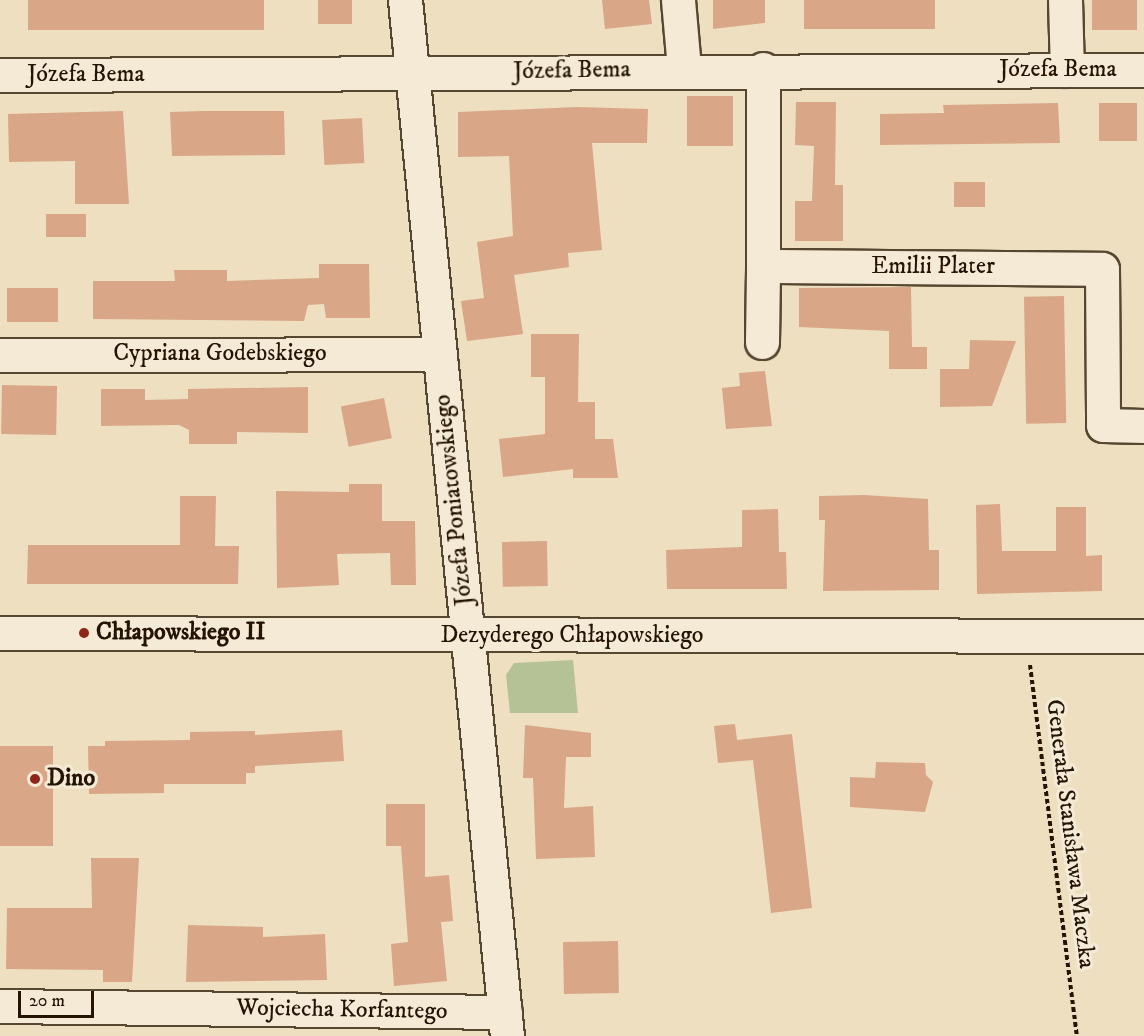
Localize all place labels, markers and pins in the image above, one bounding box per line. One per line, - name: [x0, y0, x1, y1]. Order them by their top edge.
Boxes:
- place label: Chłapowskiego II: [96, 619, 265, 647]
- marker: Chłapowskiego II: [77, 626, 91, 640]
- place label: Dino: [47, 765, 95, 793]
- marker: Dino: [28, 772, 42, 786]

